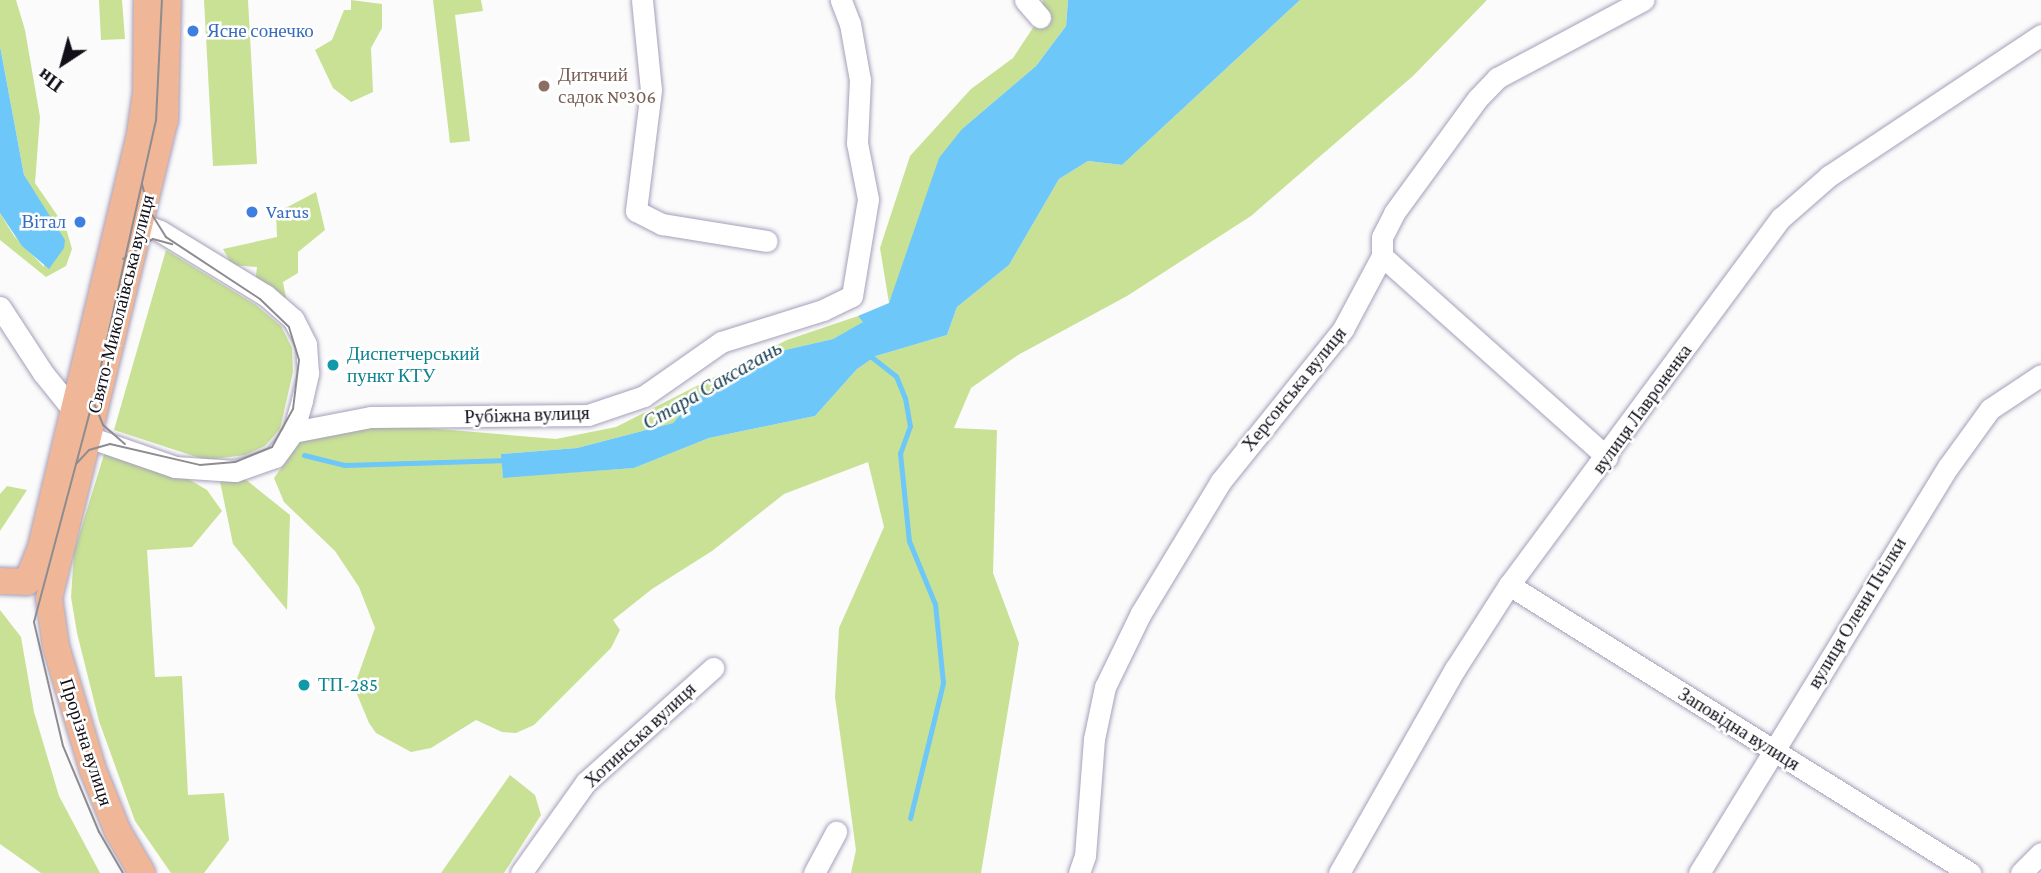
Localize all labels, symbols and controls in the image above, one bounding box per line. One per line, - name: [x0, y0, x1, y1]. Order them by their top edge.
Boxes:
- place label: Ясне сонечко: [207, 20, 314, 42]
- marker: Ясне сонечко: [185, 23, 201, 39]
- north arrow: [28, 28, 98, 98]
- text: Пн: [34, 64, 67, 96]
- place label: Дитячий садок №306: [558, 64, 656, 108]
- marker: Дитячий садок №306: [536, 78, 552, 94]
- street label: Свято-Миколаївська вулиця: [83, 192, 159, 416]
- place label: Varus: [266, 201, 309, 223]
- marker: Varus: [244, 204, 260, 220]
- place label: Вітал: [21, 211, 66, 233]
- marker: Вітал: [72, 214, 88, 230]
- street label: Херсонська вулиця: [1237, 322, 1351, 456]
- water label: Стара Саксагань: [638, 335, 786, 435]
- street label: вулиця Лавроненка: [1587, 340, 1697, 478]
- place label: Диспетчерський пункт КТУ: [347, 343, 480, 387]
- marker: Диспетчерський пункт КТУ: [325, 357, 341, 373]
- street label: Рубіжна вулиця: [464, 401, 590, 429]
- street label: вулиця Олени Пчілки: [1803, 533, 1911, 693]
- place label: ТП-285: [318, 674, 378, 696]
- street label: Прорізна вулиця: [55, 675, 117, 809]
- marker: ТП-285: [296, 677, 312, 693]
- street label: Хотинська вулиця: [580, 678, 700, 792]
- street label: Заповідна вулиця: [1674, 683, 1804, 775]

